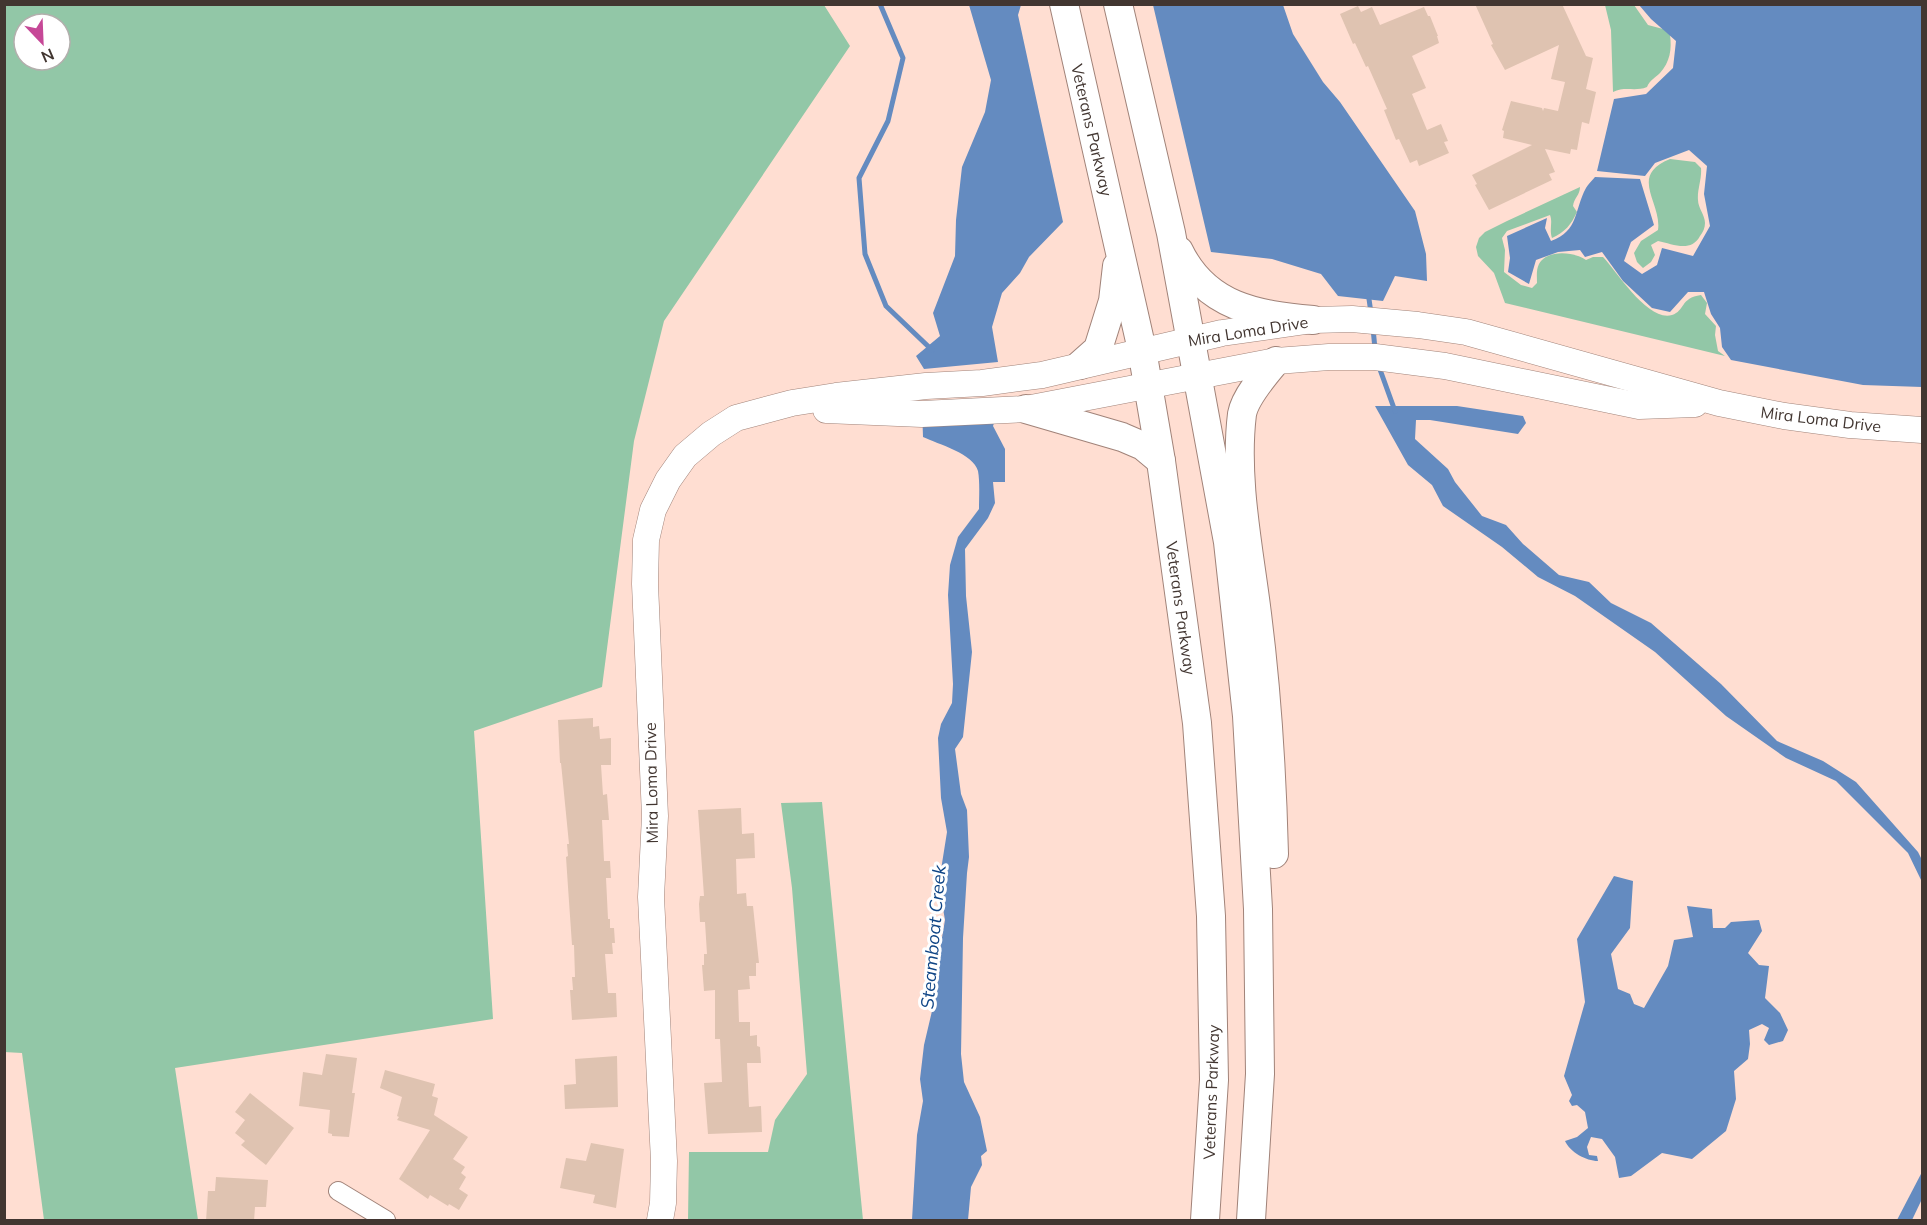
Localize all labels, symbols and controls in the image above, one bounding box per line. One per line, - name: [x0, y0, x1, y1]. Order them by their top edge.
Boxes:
- north arrow: [12, 12, 72, 72]
- text: N: [38, 44, 57, 67]
- street label: Veterans Parkway: [1067, 62, 1117, 199]
- street label: Mira Loma Drive: [1187, 312, 1309, 350]
- street label: Mira Loma Drive: [1760, 402, 1882, 436]
- street label: Veterans Parkway: [1162, 540, 1200, 677]
- street label: Mira Loma Drive: [640, 722, 662, 844]
- water label: Steamboat Creek: [915, 863, 951, 1010]
- street label: Veterans Parkway: [1199, 1024, 1223, 1160]

